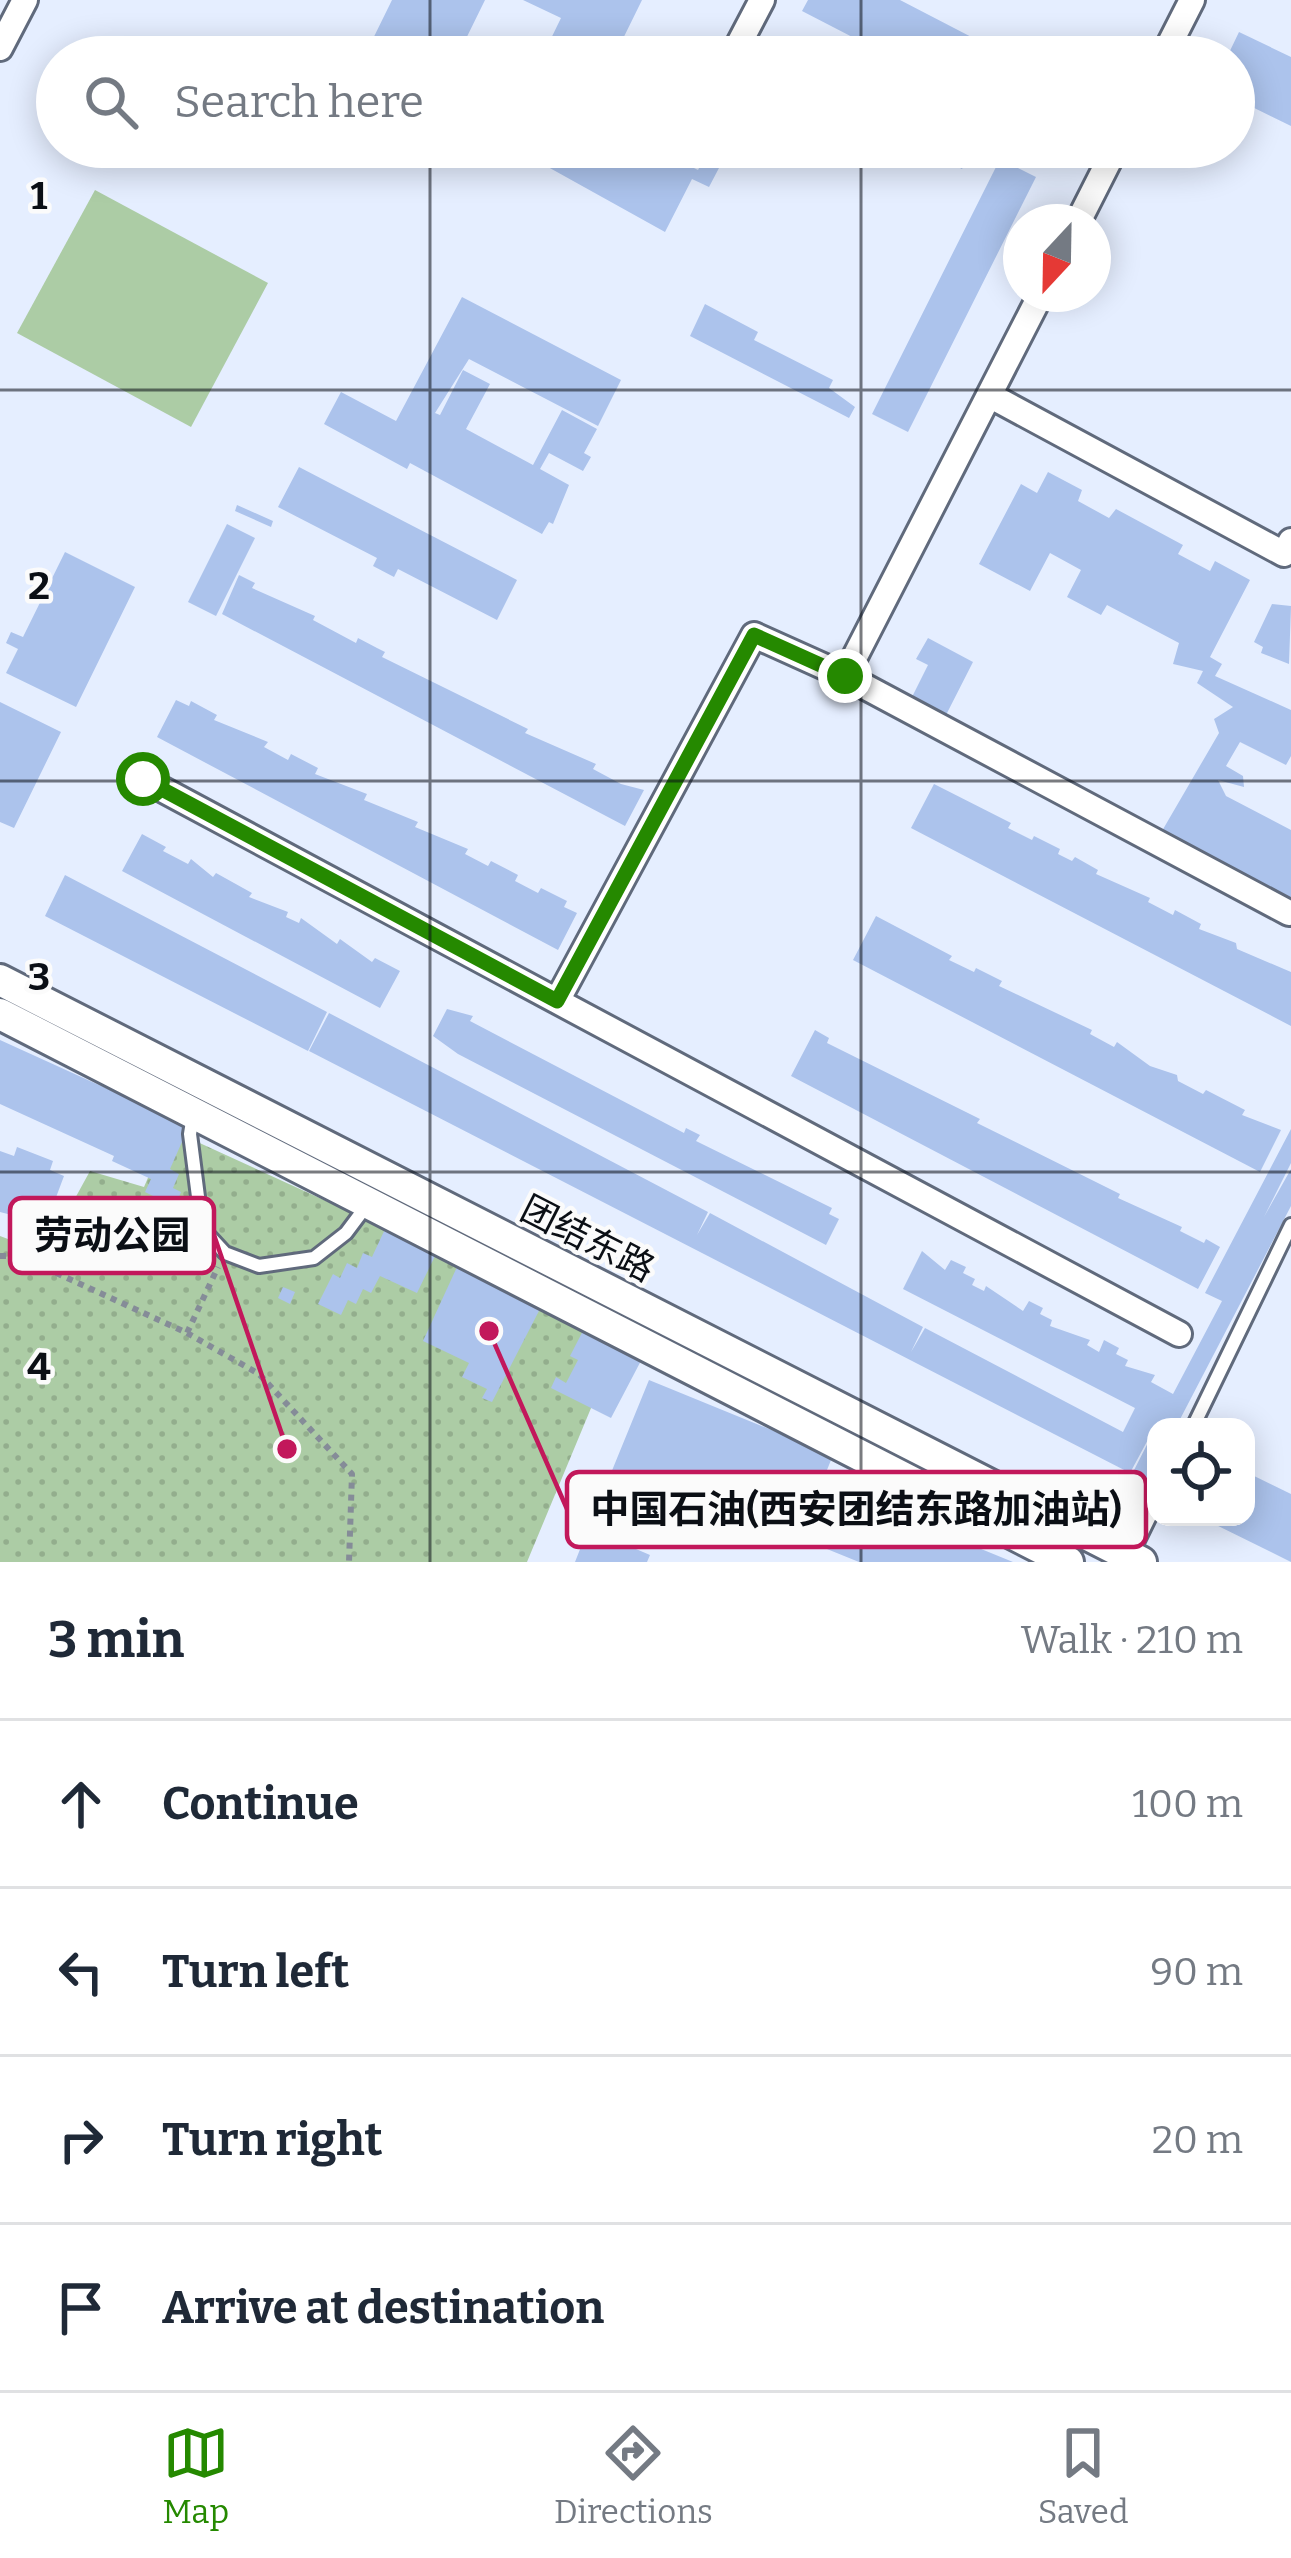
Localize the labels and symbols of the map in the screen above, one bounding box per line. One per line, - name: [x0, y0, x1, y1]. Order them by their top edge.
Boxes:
- text: 1: [31, 173, 48, 219]
- north arrow: [1003, 204, 1111, 312]
- text: 2: [28, 563, 50, 609]
- route end: [818, 649, 872, 703]
- route start: [116, 752, 170, 806]
- text: 3: [28, 954, 50, 1000]
- street label: 团结东路: [513, 1187, 662, 1291]
- callout: 劳动公园: [10, 1198, 214, 1273]
- text: 劳动公园: [34, 1213, 190, 1259]
- text: 4: [27, 1344, 51, 1390]
- callout: 中国石油(西安团结东路加油站): [567, 1472, 1146, 1547]
- text: 中国石油(西安团结东路加油站): [590, 1487, 1122, 1533]

